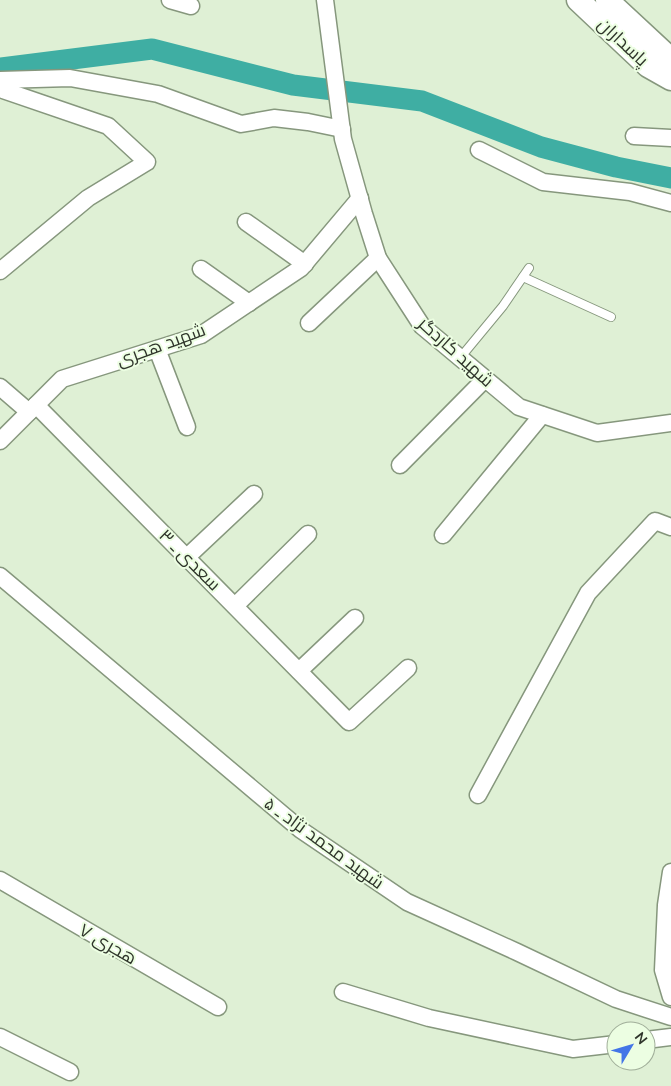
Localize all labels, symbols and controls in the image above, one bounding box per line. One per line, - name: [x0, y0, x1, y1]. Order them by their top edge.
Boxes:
- street label: پاسداران: [592, 12, 654, 72]
- street label: شهید کاردگر: [413, 311, 499, 392]
- street label: شهید هجری: [113, 318, 209, 371]
- street label: سعدی ـ ۳: [155, 524, 226, 595]
- street label: شهید محمد نژاد ـ ۵: [260, 791, 389, 894]
- street label: هجری ۷: [75, 918, 141, 969]
- north arrow: [606, 1021, 656, 1071]
- text: N: [631, 1028, 652, 1048]

